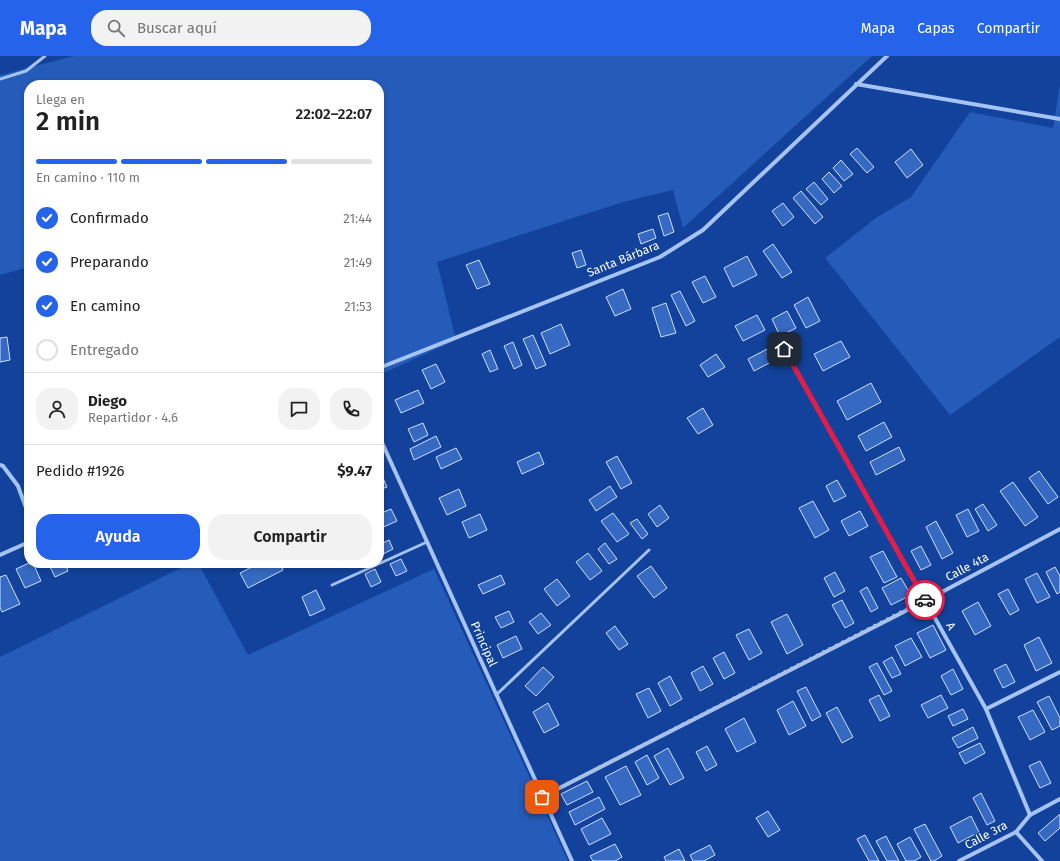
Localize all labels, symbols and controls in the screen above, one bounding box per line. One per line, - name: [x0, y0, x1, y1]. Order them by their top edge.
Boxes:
- search box: [91, 10, 371, 46]
- text: Mapa: [20, 17, 67, 40]
- icon: search: [105, 17, 127, 39]
- text: Buscar aquí: [137, 19, 217, 37]
- text: Mapa: [861, 20, 895, 37]
- text: Capas: [917, 20, 955, 37]
- text: Compartir: [977, 20, 1040, 37]
- text: Llega en: [36, 92, 85, 107]
- text: 22:02–22:07: [296, 105, 372, 123]
- text: 2 min: [36, 106, 100, 137]
- text: En camino · 110 m: [36, 170, 140, 185]
- icon: check: [36, 207, 58, 229]
- text: Confirmado: [70, 209, 149, 227]
- text: 21:44: [343, 211, 372, 226]
- street label: Santa Bárbara: [585, 238, 661, 280]
- icon: check: [36, 251, 58, 273]
- text: Preparando: [70, 253, 149, 271]
- text: 21:49: [344, 255, 372, 270]
- icon: check: [36, 295, 58, 317]
- text: En camino: [70, 297, 140, 315]
- text: 21:53: [344, 299, 372, 314]
- pin: [767, 332, 801, 366]
- icon: home: [773, 338, 795, 360]
- text: Entregado: [70, 341, 139, 359]
- button: person: [36, 388, 78, 430]
- button: chat: [278, 388, 320, 430]
- button: phone: [330, 388, 372, 430]
- text: Diego: [88, 392, 127, 410]
- text: Repartidor · 4.6: [88, 410, 178, 425]
- text: Pedido #1926: [36, 462, 125, 480]
- text: $9.47: [337, 462, 372, 480]
- button: Ayuda: [36, 514, 200, 560]
- button: Compartir: [208, 514, 372, 560]
- street label: Calle 4ta: [943, 550, 991, 584]
- courier: [905, 580, 945, 620]
- icon: car: [914, 589, 936, 611]
- street label: Principal: [468, 619, 500, 669]
- street label: A: [943, 620, 959, 633]
- pin: [525, 780, 559, 814]
- icon: bag: [531, 786, 553, 808]
- street label: Calle 3ra: [962, 818, 1010, 852]

